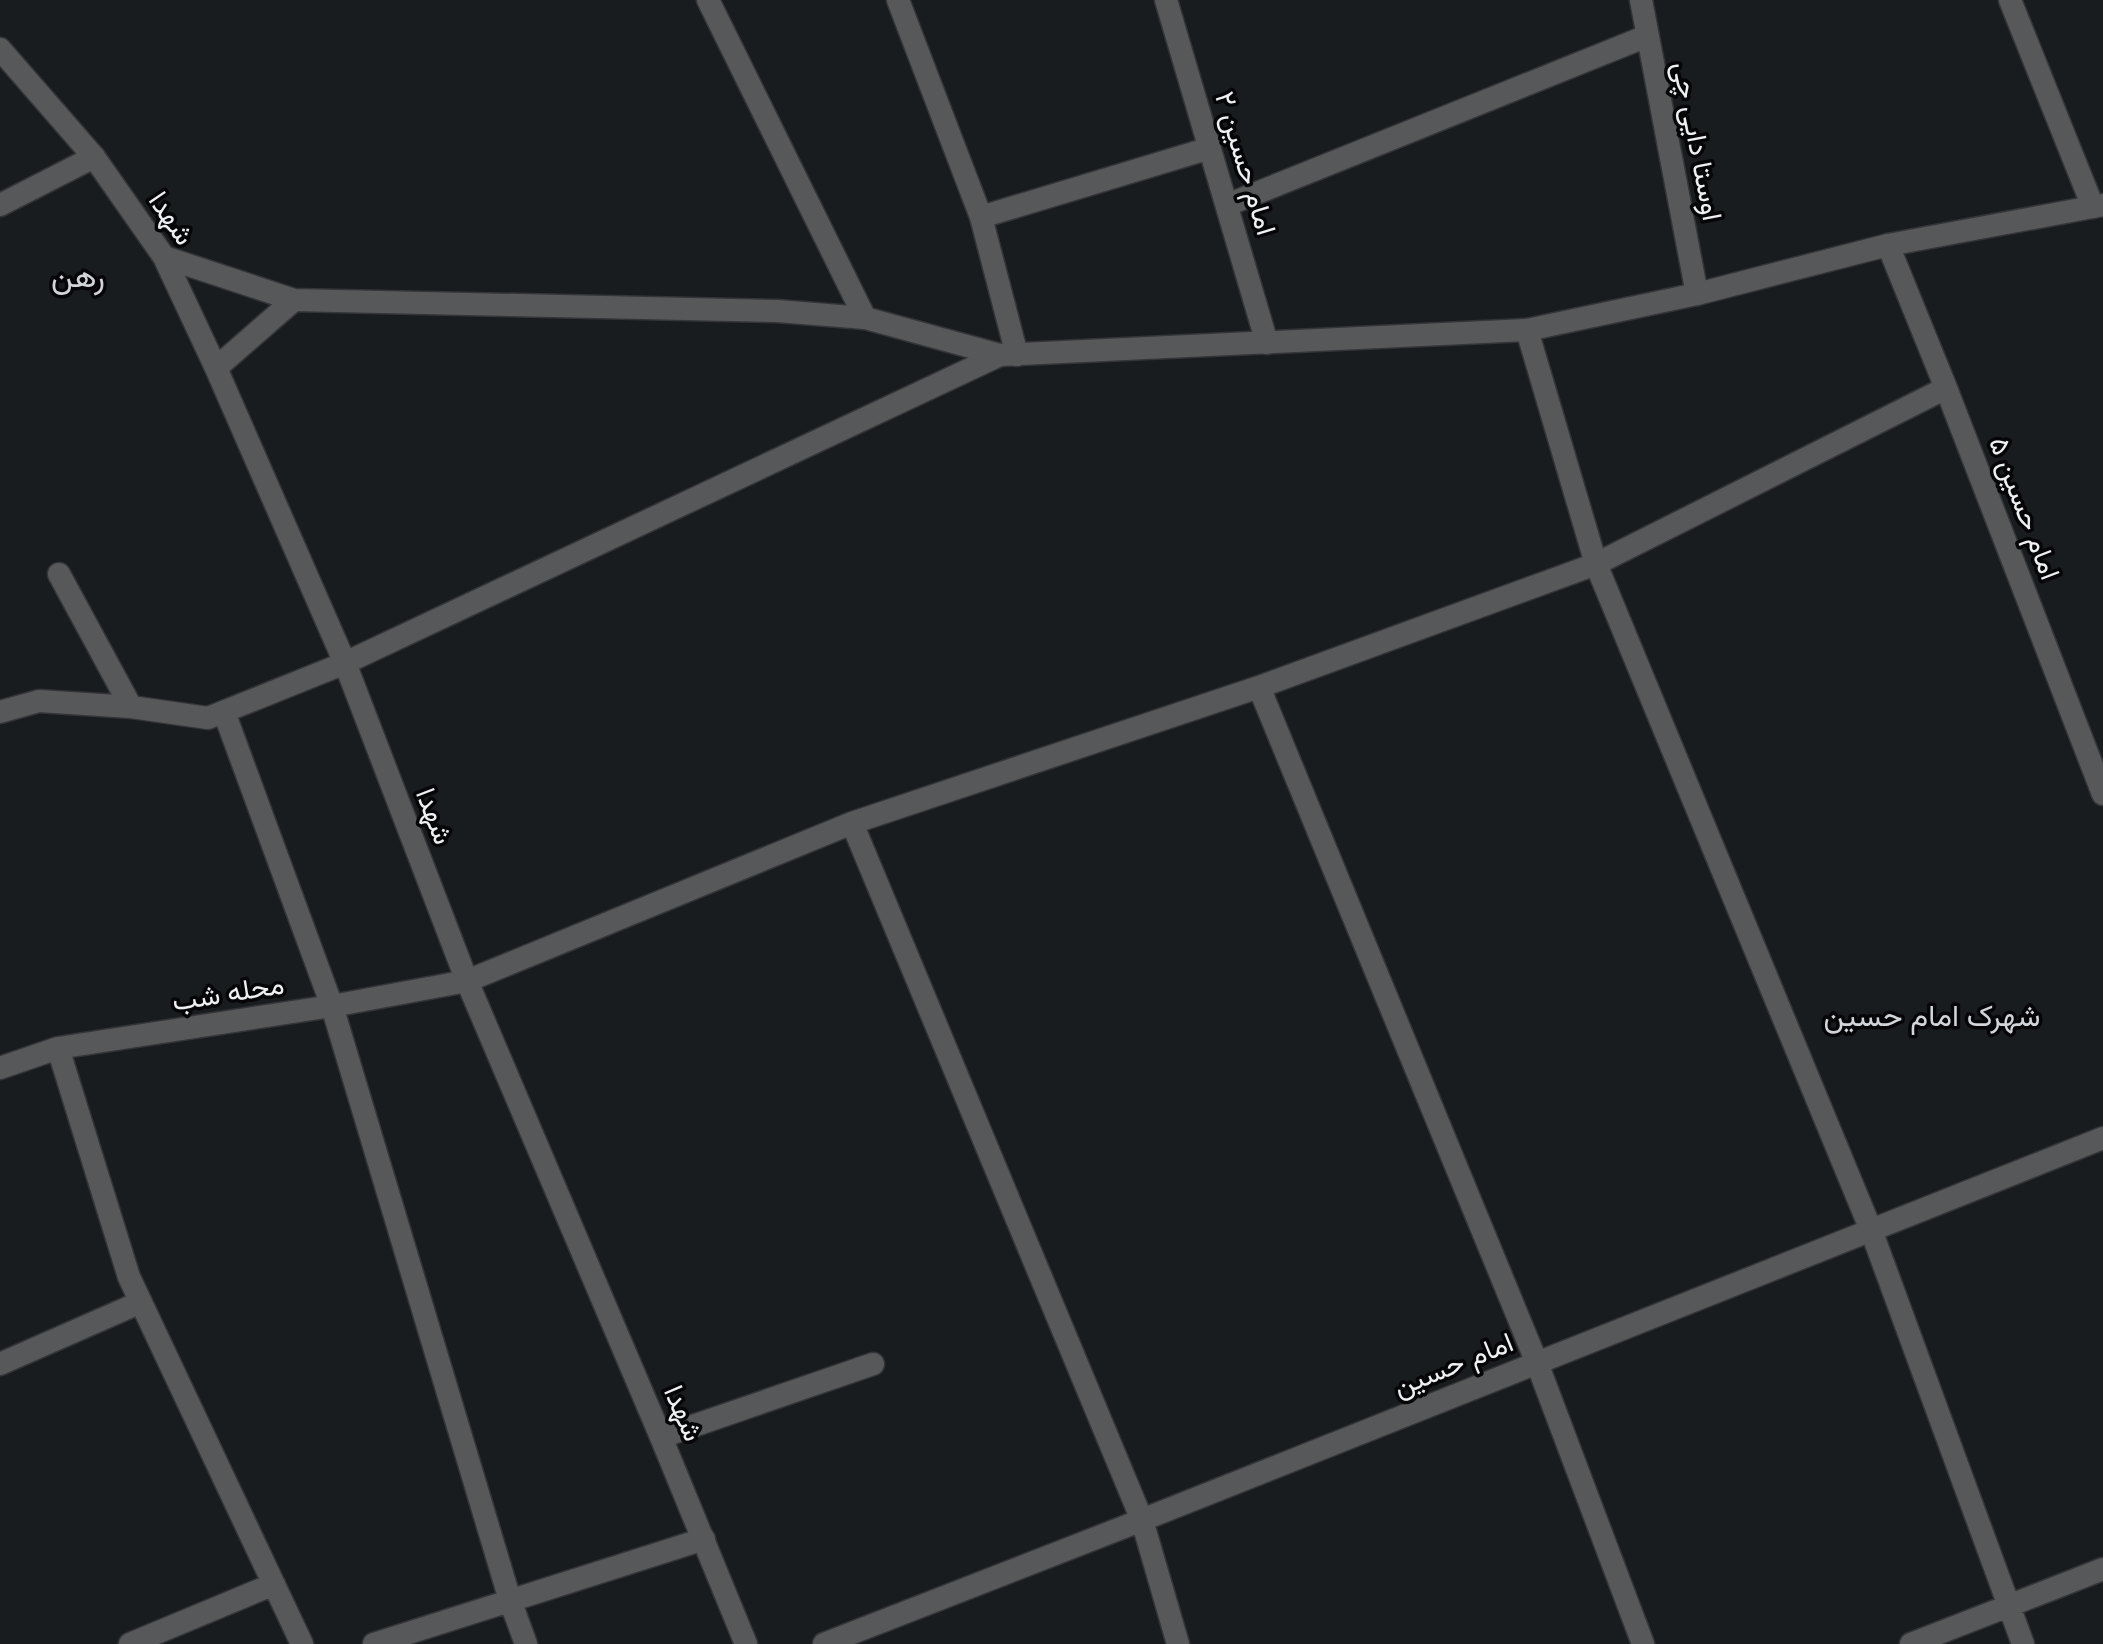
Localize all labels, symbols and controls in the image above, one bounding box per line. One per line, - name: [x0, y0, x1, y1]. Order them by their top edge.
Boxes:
- street label: اوستا دایی چی: [1664, 58, 1731, 224]
- street label: امام حسین ۲: [1206, 87, 1285, 240]
- street label: شهدا: [141, 184, 203, 252]
- district label: رهن: [51, 255, 105, 296]
- street label: امام حسین ۵: [1980, 431, 2069, 585]
- street label: شهدا: [408, 783, 462, 849]
- street label: محله شب: [169, 965, 286, 1018]
- district label: شهرک امام حسین: [1824, 996, 2040, 1035]
- street label: امام حسین: [1388, 1324, 1519, 1405]
- street label: شهدا: [656, 1380, 712, 1446]

